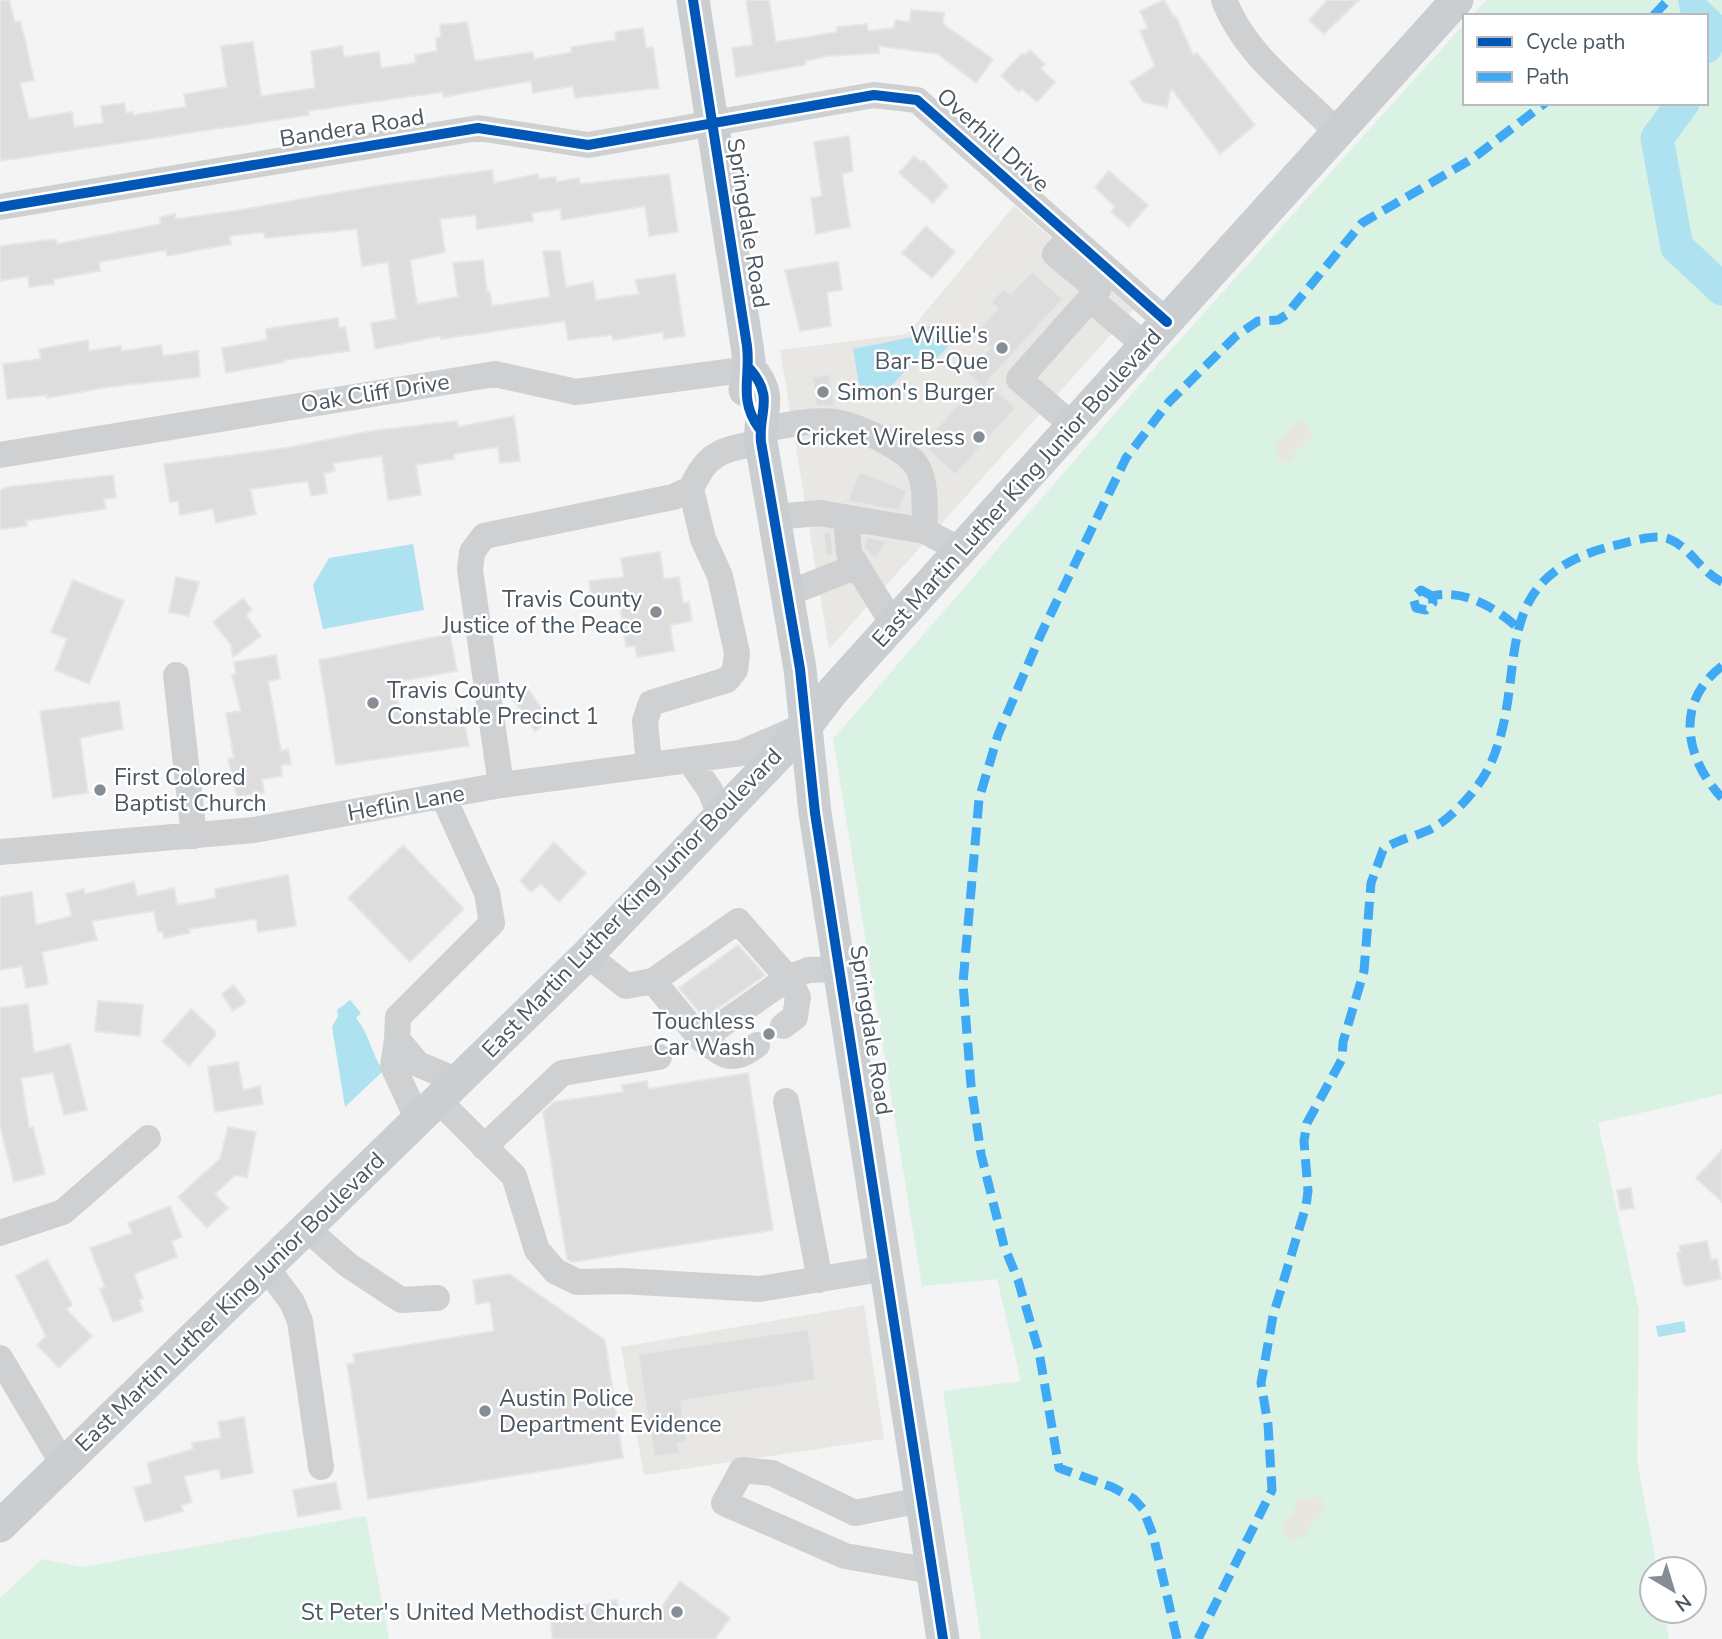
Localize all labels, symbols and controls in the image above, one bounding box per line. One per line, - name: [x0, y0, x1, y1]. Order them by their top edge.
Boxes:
- legend: [1463, 14, 1708, 105]
- text: Cycle path: [1526, 28, 1625, 56]
- text: Path: [1526, 63, 1569, 91]
- street label: Overhill Drive: [930, 81, 1056, 199]
- street label: Bandera Road: [277, 101, 427, 155]
- street label: Springdale Road: [719, 136, 777, 310]
- place label: Willie's Bar-B-Que: [875, 320, 988, 377]
- street label: East Martin Luther King Junior Boulevard: [865, 322, 1169, 654]
- marker: Willie's Bar-B-Que: [994, 340, 1010, 356]
- street label: Oak Cliff Drive: [298, 366, 452, 420]
- place label: Simon's Burger: [837, 377, 995, 408]
- marker: Simon's Burger: [815, 384, 831, 400]
- place label: Cricket Wireless: [796, 422, 965, 453]
- marker: Cricket Wireless: [971, 429, 987, 445]
- place label: Travis County Justice of the Peace: [441, 584, 642, 641]
- marker: Travis County Justice of the Peace: [648, 604, 664, 620]
- place label: Travis County Constable Precinct 1: [387, 675, 599, 732]
- marker: Travis County Constable Precinct 1: [365, 695, 381, 711]
- street label: East Martin Luther King Junior Boulevard: [475, 741, 789, 1065]
- place label: First Colored Baptist Church: [114, 762, 267, 819]
- street label: Heflin Lane: [345, 777, 467, 829]
- marker: First Colored Baptist Church: [92, 782, 108, 798]
- street label: Springdale Road: [842, 943, 900, 1117]
- place label: Touchless Car Wash: [652, 1006, 755, 1063]
- marker: Touchless Car Wash: [761, 1026, 777, 1042]
- street label: East Martin Luther King Junior Boulevard: [68, 1145, 392, 1459]
- place label: Austin Police Department Evidence: [499, 1383, 722, 1440]
- marker: Austin Police Department Evidence: [477, 1403, 493, 1419]
- north arrow: [1638, 1555, 1708, 1625]
- text: N: [1669, 1588, 1696, 1617]
- place label: St Peter's United Methodist Church: [301, 1597, 663, 1628]
- marker: St Peter's United Methodist Church: [669, 1604, 685, 1620]

